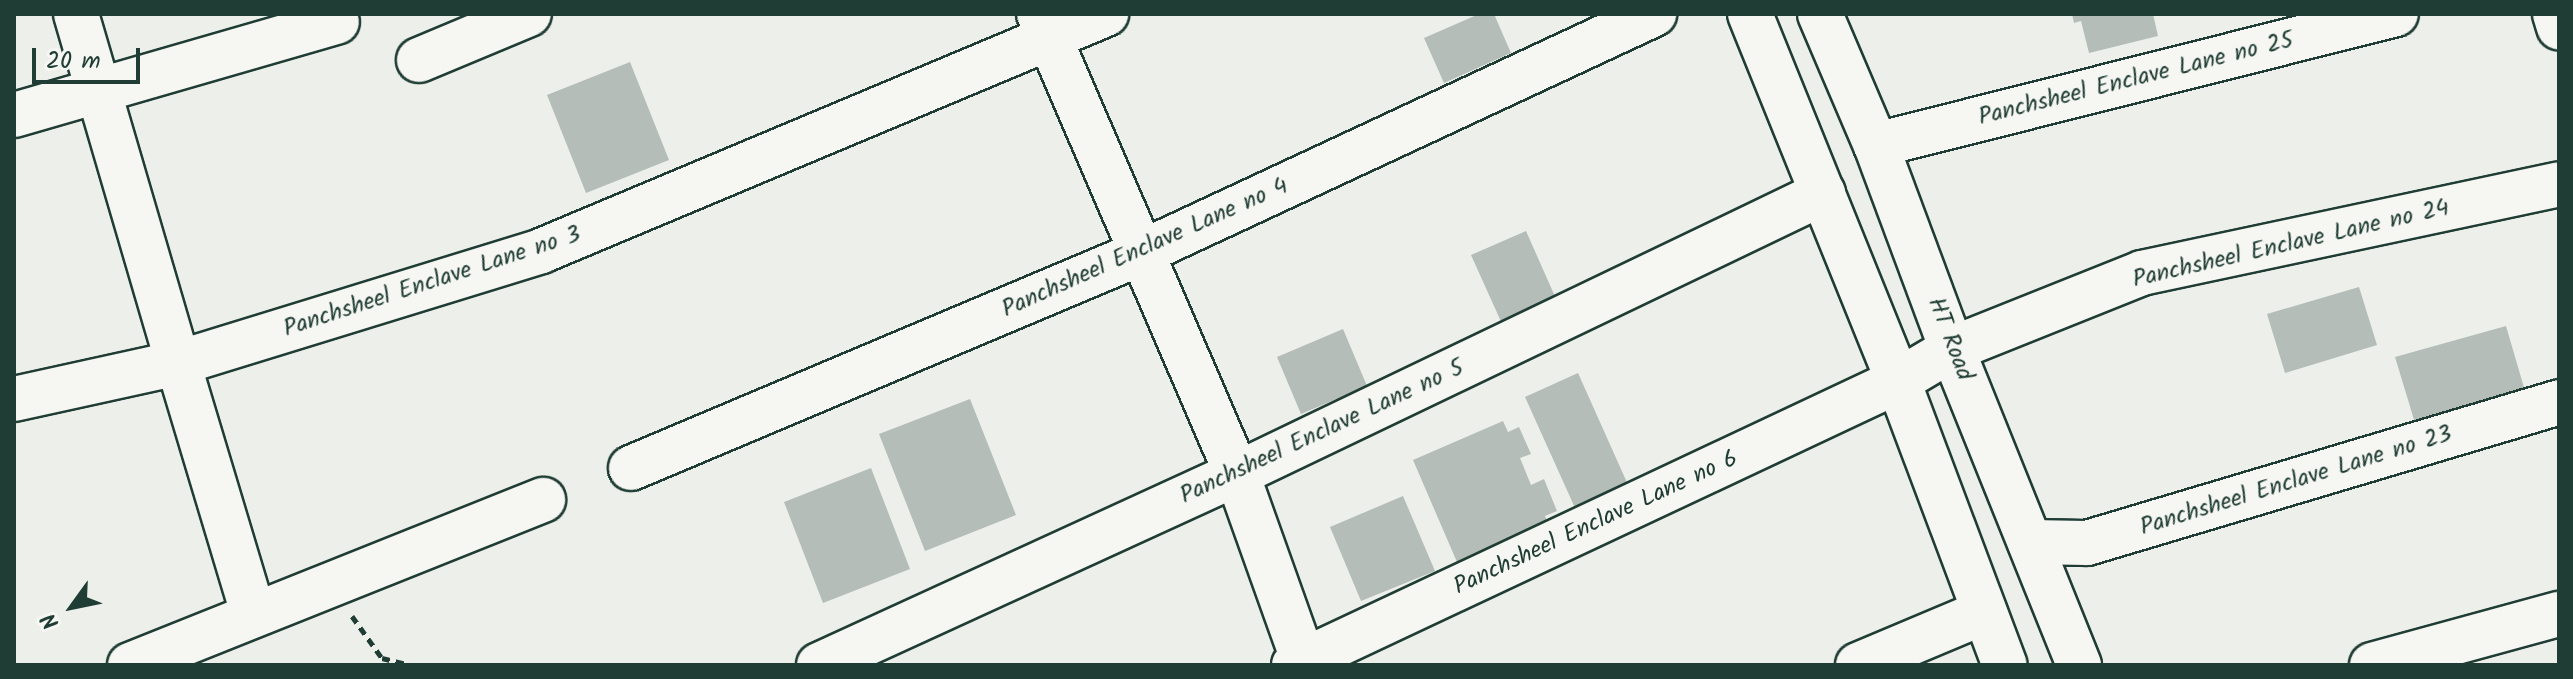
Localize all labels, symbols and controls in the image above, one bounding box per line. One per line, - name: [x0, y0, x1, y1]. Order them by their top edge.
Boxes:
- street label: Panchsheel Enclave Lane no 25: [1975, 26, 2297, 132]
- scale bar: [36, 32, 144, 82]
- text: 20 m: [46, 42, 101, 81]
- street label: Panchsheel Enclave Lane no 4: [997, 172, 1293, 324]
- street label: Panchsheel Enclave Lane no 24: [2130, 194, 2452, 294]
- street label: Panchsheel Enclave Lane no 3: [280, 220, 584, 344]
- street label: HT Road: [1921, 293, 1979, 385]
- street label: Panchsheel Enclave Lane no 5: [1176, 353, 1468, 511]
- street label: Panchsheel Enclave Lane no 23: [2137, 420, 2455, 542]
- street label: Panchsheel Enclave Lane no 6: [1449, 444, 1743, 602]
- north arrow: [32, 567, 112, 647]
- text: N: [33, 605, 70, 636]

